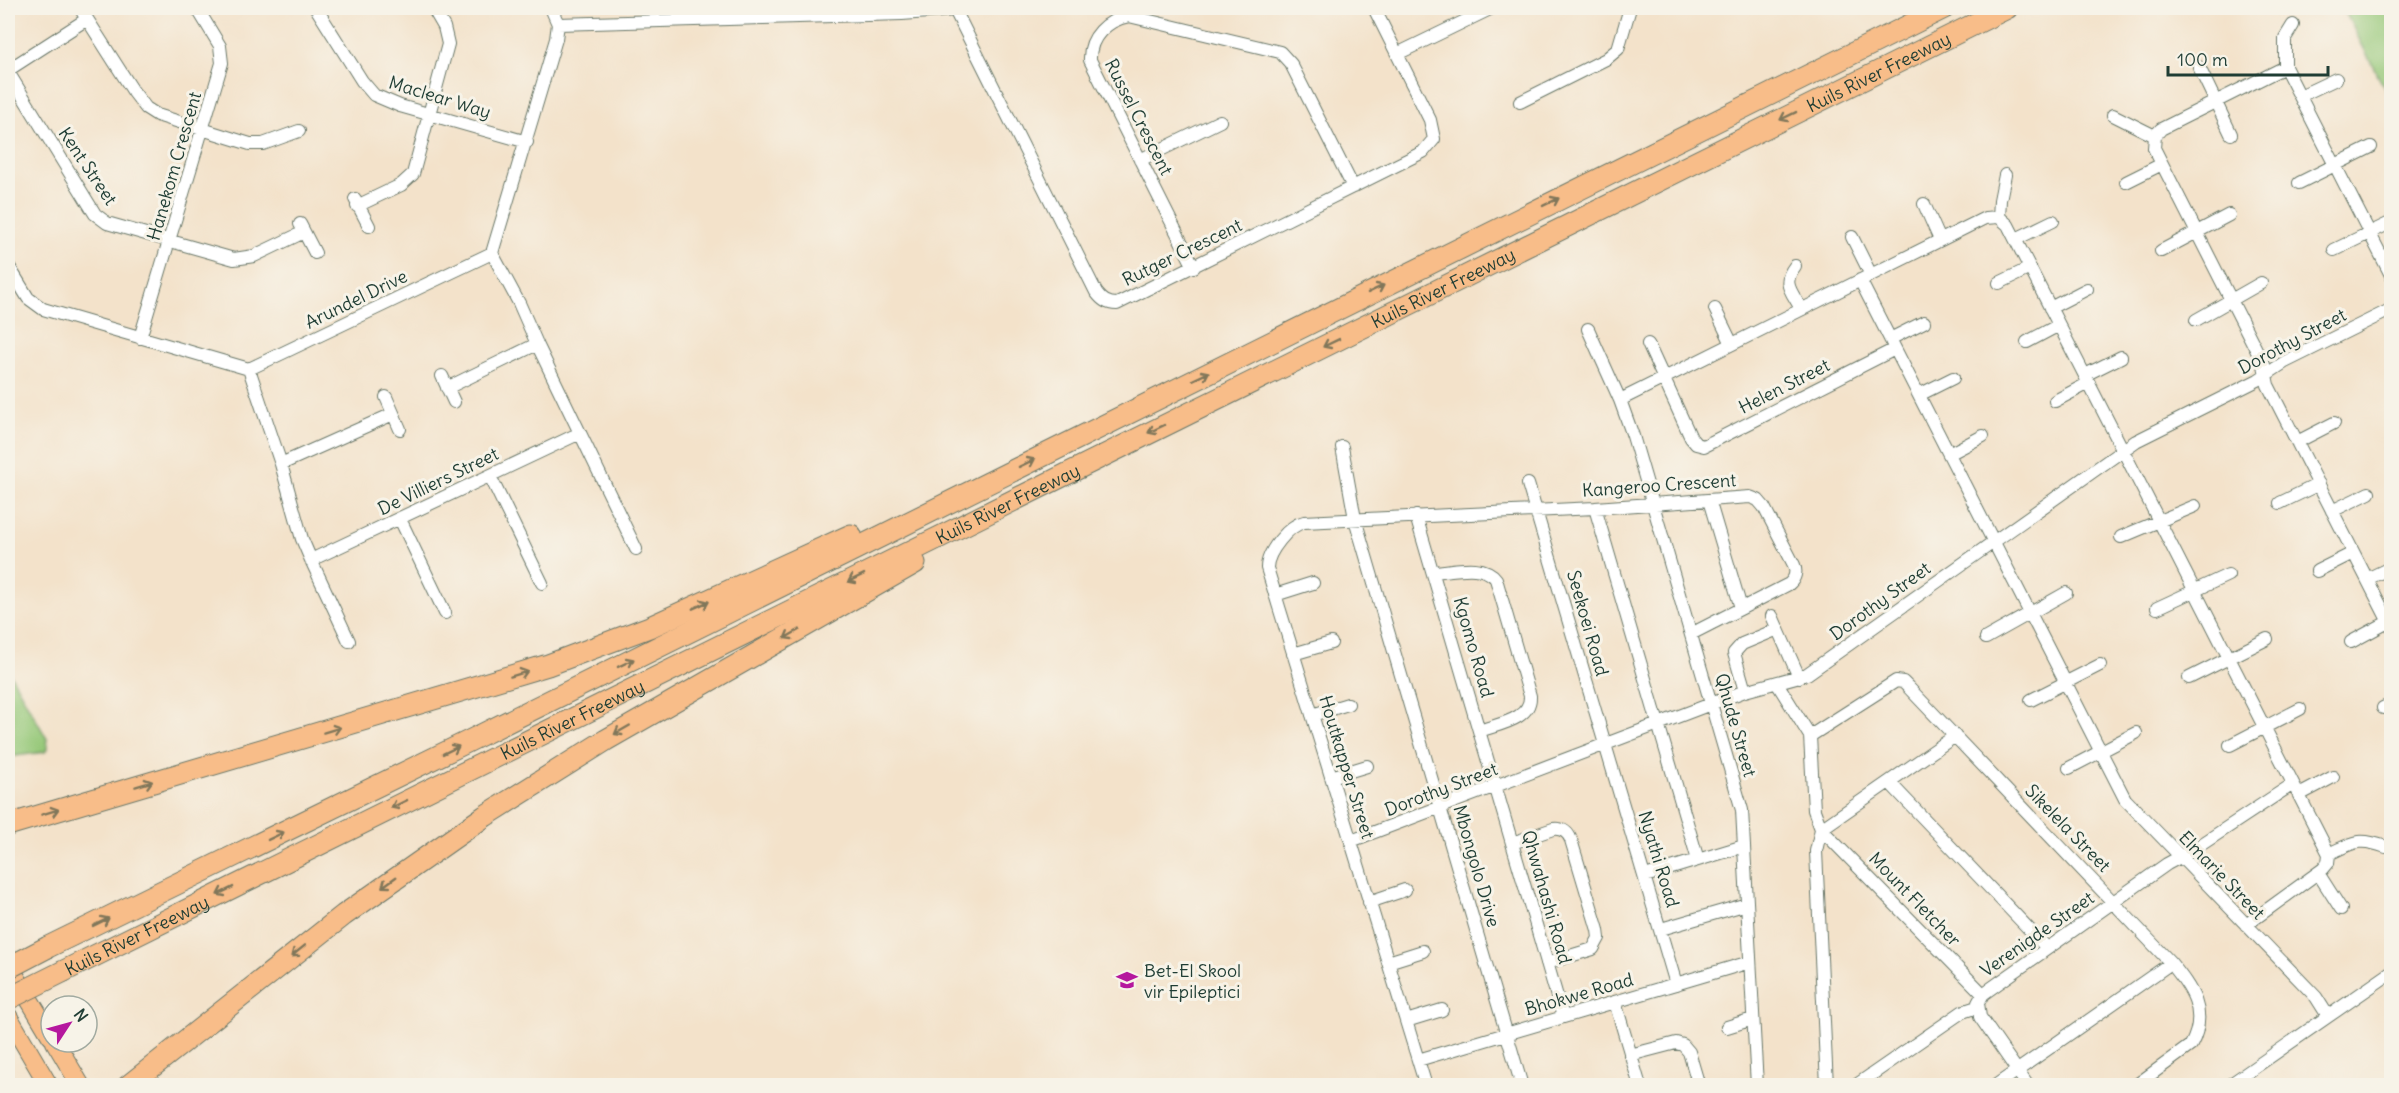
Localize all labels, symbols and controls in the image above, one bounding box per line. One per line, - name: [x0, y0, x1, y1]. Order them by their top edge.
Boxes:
- street label: Kuils River Freeway: [1803, 26, 1954, 117]
- scale bar: [2168, 39, 2328, 77]
- text: 100 m: [2177, 48, 2228, 71]
- street label: Russel Crescent: [1100, 55, 1178, 179]
- street label: Maclear Way: [386, 71, 494, 123]
- street label: Hanekom Crescent: [142, 89, 206, 243]
- one-way arrow: [1779, 111, 1797, 123]
- street label: Kent Street: [54, 123, 122, 209]
- one-way arrow: [1541, 196, 1559, 208]
- street label: Rutger Crescent: [1118, 213, 1246, 291]
- street label: Kuils River Freeway: [1367, 242, 1519, 333]
- street label: Arundel Drive: [301, 264, 411, 334]
- one-way arrow: [1367, 283, 1384, 295]
- street label: Dorothy Street: [2234, 303, 2350, 379]
- one-way arrow: [1322, 337, 1340, 349]
- street label: Helen Street: [1735, 353, 1833, 419]
- one-way arrow: [1192, 369, 1210, 381]
- one-way arrow: [1147, 424, 1165, 436]
- street label: De Villiers Street: [374, 442, 502, 520]
- one-way arrow: [1017, 456, 1035, 468]
- street label: Kuils River Freeway: [932, 458, 1083, 549]
- street label: Kangeroo Crescent: [1581, 468, 1737, 502]
- street label: Dorothy Street: [1825, 557, 1935, 645]
- street label: Seekoei Road: [1562, 568, 1614, 679]
- one-way arrow: [848, 572, 866, 584]
- street label: Kgomo Road: [1449, 594, 1499, 700]
- one-way arrow: [691, 598, 709, 610]
- one-way arrow: [784, 629, 801, 641]
- one-way arrow: [616, 657, 634, 668]
- one-way arrow: [509, 668, 528, 679]
- street label: Qhude Street: [1710, 670, 1762, 780]
- street label: Kuils River Freeway: [496, 674, 648, 765]
- street label: Houtkapper Street: [1314, 692, 1380, 842]
- one-way arrow: [322, 724, 341, 735]
- one-way arrow: [614, 725, 631, 737]
- one-way arrow: [442, 743, 460, 755]
- street label: Dorothy Street: [1381, 757, 1501, 821]
- one-way arrow: [134, 778, 153, 789]
- street label: Sikelela Street: [2020, 779, 2116, 877]
- one-way arrow: [391, 799, 409, 811]
- street label: Mbongolo Drive: [1449, 802, 1505, 930]
- one-way arrow: [40, 806, 59, 817]
- street label: Nyathi Road: [1633, 808, 1685, 910]
- street label: Elmarie Street: [2174, 826, 2270, 924]
- street label: Qhwahashi Road: [1517, 827, 1577, 967]
- one-way arrow: [267, 829, 285, 841]
- street label: Mount Fletcher: [1864, 847, 1966, 951]
- one-way arrow: [381, 876, 397, 888]
- one-way arrow: [216, 886, 234, 897]
- street label: Verenigde Street: [1976, 886, 2098, 982]
- street label: Kuils River Freeway: [61, 890, 212, 980]
- one-way arrow: [92, 915, 110, 927]
- one-way arrow: [290, 945, 306, 958]
- place label: Bet-El Skool vir Epileptici: [1144, 959, 1241, 1003]
- street label: Bhokwe Road: [1522, 967, 1636, 1020]
- school or university icon: Bet-El Skool vir Epileptici: [1115, 968, 1139, 992]
- north arrow: [39, 994, 99, 1054]
- text: N: [70, 1005, 92, 1026]

